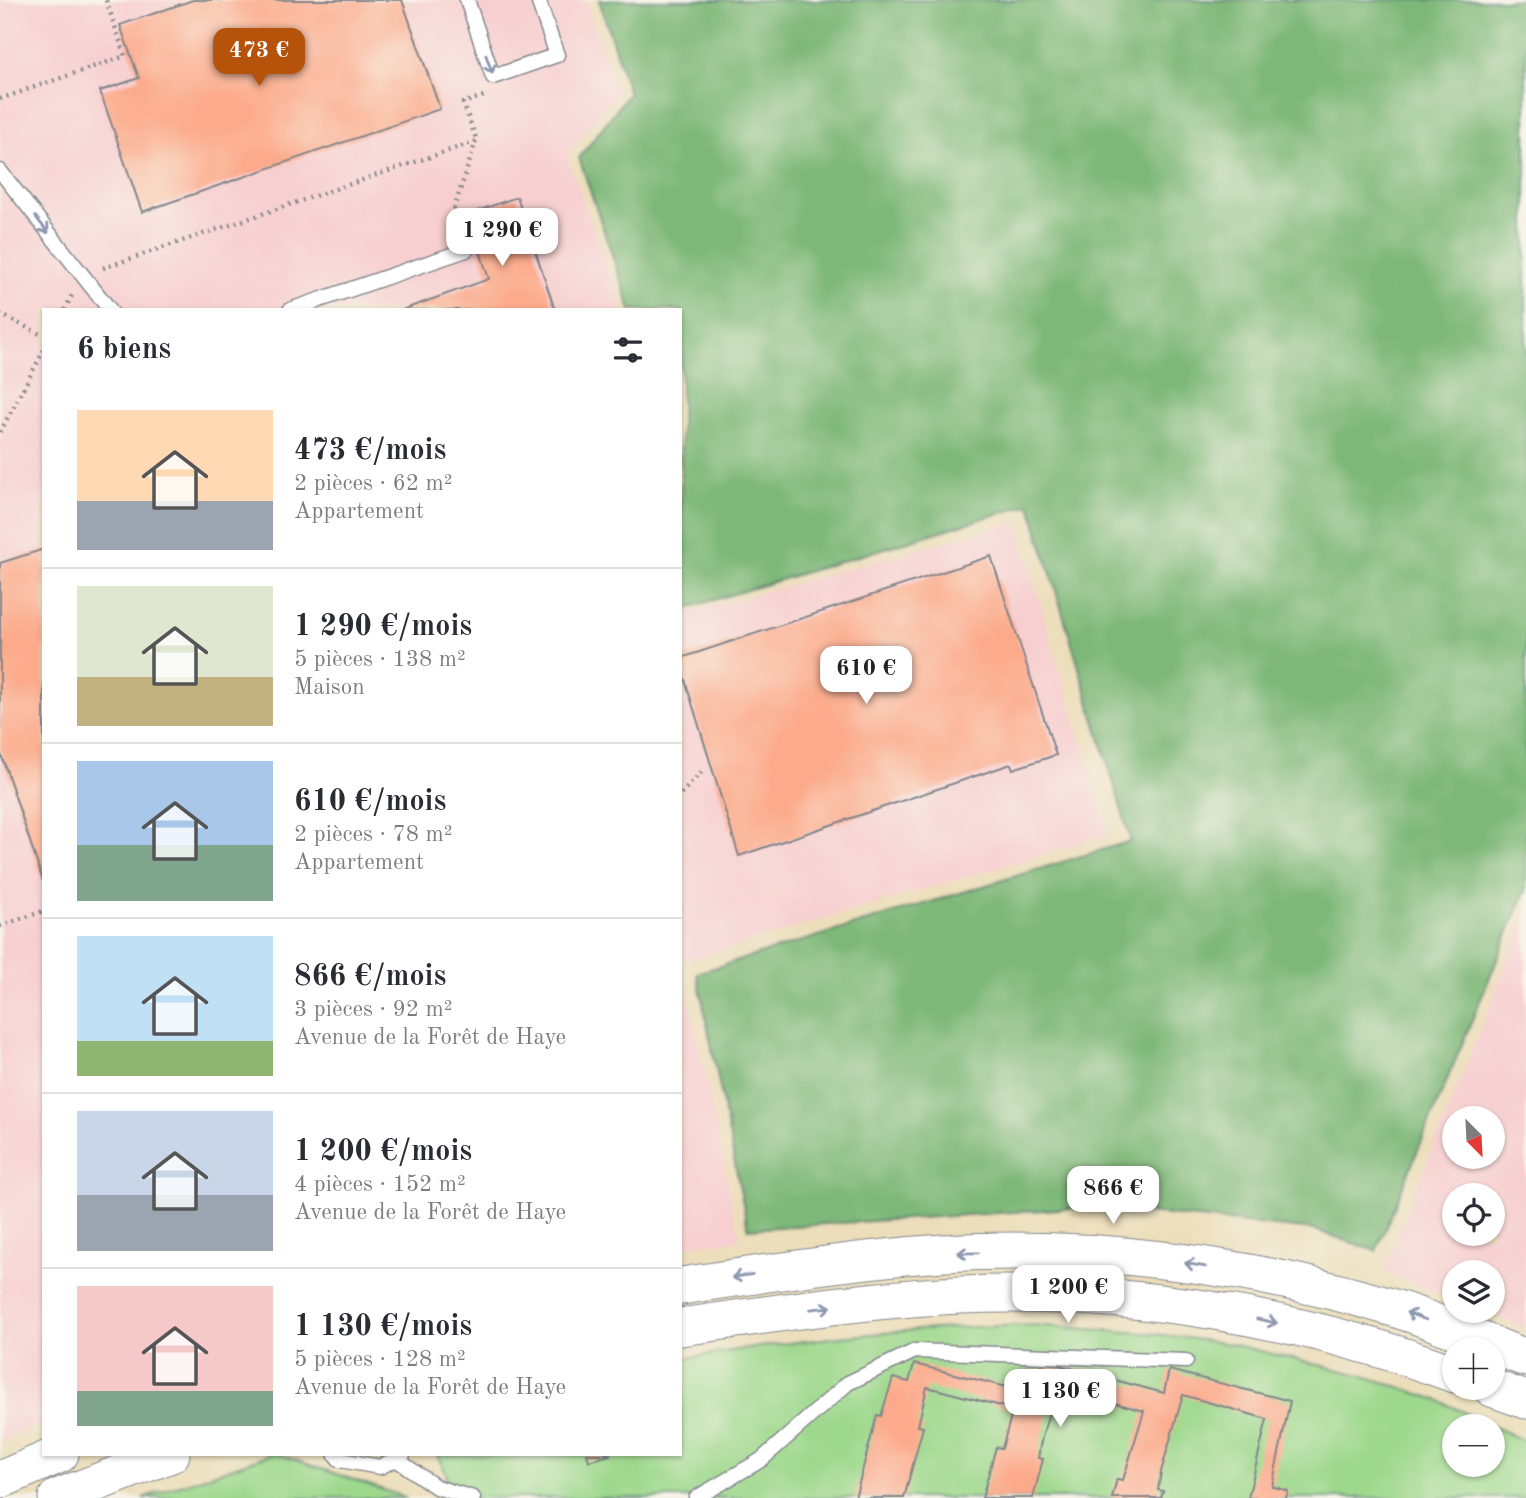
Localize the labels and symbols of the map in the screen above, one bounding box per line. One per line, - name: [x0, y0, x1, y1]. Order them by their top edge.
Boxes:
- pin: 473 €: [210, 28, 308, 88]
- one-way arrow: [484, 53, 496, 75]
- pin: 1 290 €: [437, 208, 567, 268]
- one-way arrow: [35, 215, 50, 233]
- pin: 610 €: [817, 646, 915, 706]
- north arrow: [1442, 1106, 1505, 1169]
- pin: 866 €: [1064, 1166, 1162, 1226]
- one-way arrow: [957, 1246, 980, 1259]
- one-way arrow: [1184, 1258, 1207, 1271]
- pin: 1 200 €: [1003, 1266, 1133, 1325]
- one-way arrow: [731, 1270, 754, 1283]
- one-way arrow: [809, 1301, 832, 1314]
- one-way arrow: [1406, 1309, 1428, 1322]
- one-way arrow: [1255, 1314, 1278, 1328]
- pin: 1 130 €: [995, 1370, 1125, 1429]

